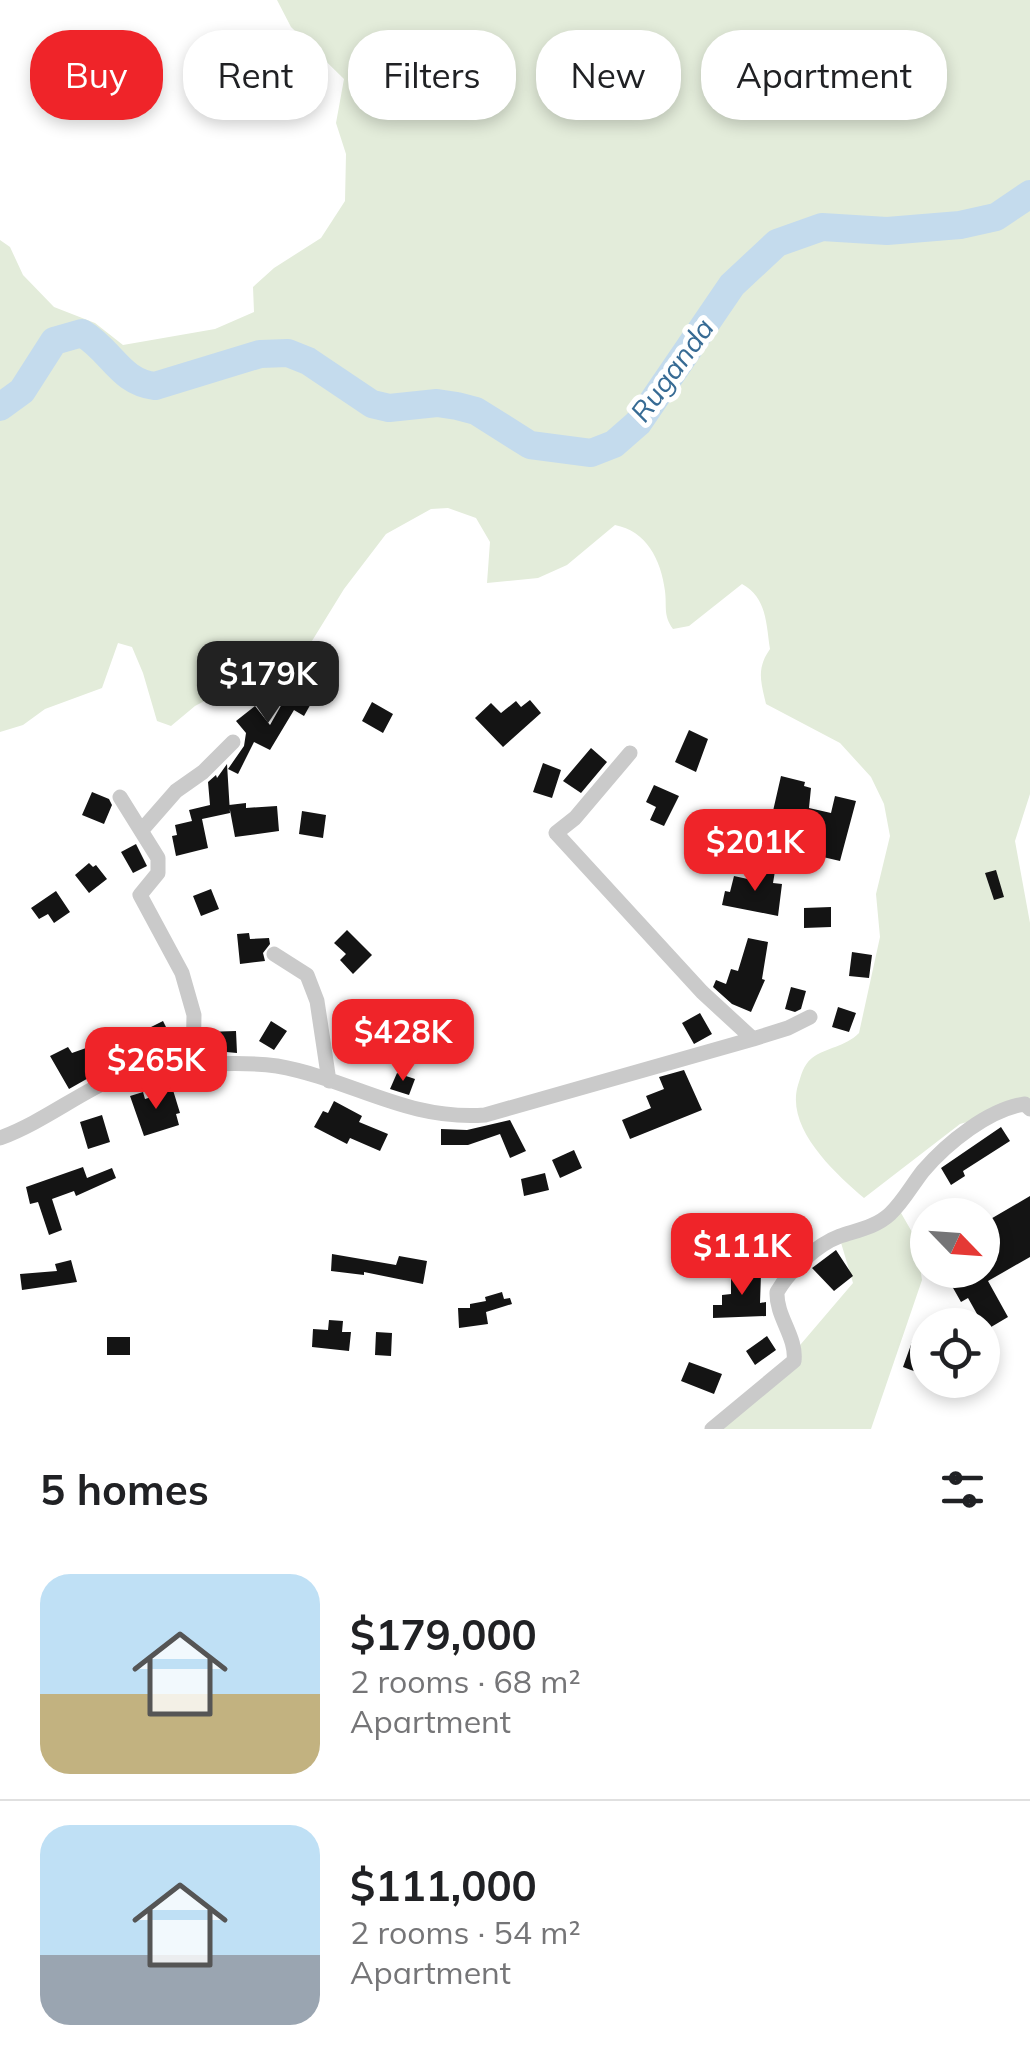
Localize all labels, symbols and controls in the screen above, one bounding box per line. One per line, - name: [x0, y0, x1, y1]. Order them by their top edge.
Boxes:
- chip: Buy: [30, 30, 163, 120]
- chip: Rent: [183, 30, 328, 120]
- chip: Filters: [348, 30, 516, 120]
- chip: New: [536, 30, 681, 120]
- chip: Apartment: [701, 30, 947, 120]
- water label: Ruganda: [622, 311, 721, 428]
- pin: $179K: [198, 641, 338, 726]
- text: $179K: [219, 653, 317, 693]
- pin: $201K: [685, 809, 825, 894]
- text: $201K: [706, 821, 804, 861]
- pin: $428K: [333, 999, 473, 1084]
- text: $428K: [354, 1011, 452, 1051]
- pin: $265K: [86, 1027, 226, 1112]
- text: $265K: [107, 1039, 205, 1079]
- north arrow: [910, 1198, 1000, 1288]
- map controls: [910, 1198, 1000, 1398]
- pin: $111K: [672, 1213, 812, 1298]
- text: $111K: [693, 1225, 791, 1265]
- button: locate: [910, 1308, 1000, 1398]
- icon: filters: [935, 1462, 990, 1517]
- text: 5 homes: [40, 1463, 209, 1516]
- text: $179,000: [350, 1608, 537, 1661]
- icon: home: [120, 1614, 240, 1734]
- text: 2 rooms · 68 m²: [350, 1661, 581, 1701]
- text: Apartment: [350, 1701, 511, 1741]
- text: $111,000: [350, 1859, 537, 1912]
- icon: home: [120, 1865, 240, 1985]
- text: 2 rooms · 54 m²: [350, 1912, 581, 1952]
- text: Apartment: [350, 1952, 511, 1992]

